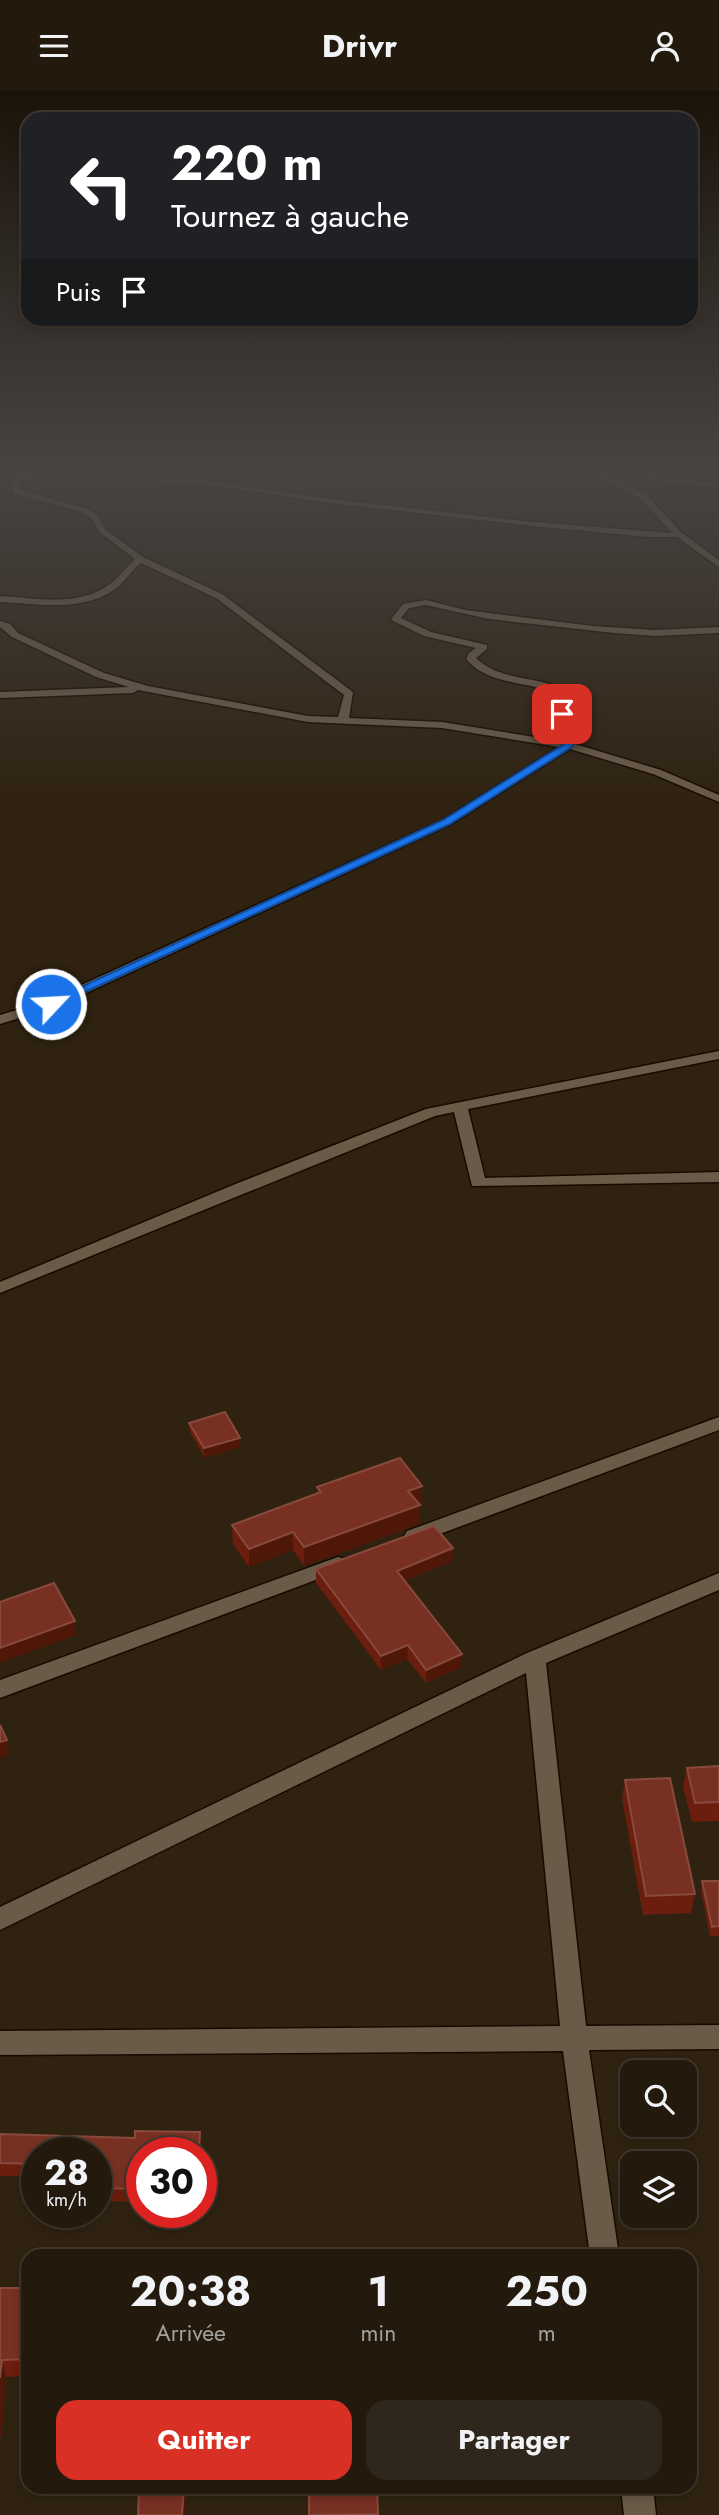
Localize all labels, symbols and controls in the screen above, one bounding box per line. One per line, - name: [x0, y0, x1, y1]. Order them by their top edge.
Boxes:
- text: Drivr: [322, 23, 397, 69]
- icon: menu: [35, 27, 73, 65]
- icon: person: [646, 27, 684, 65]
- text: 220 m: [171, 128, 323, 198]
- icon: left: [56, 140, 147, 231]
- text: Tournez à gauche: [171, 193, 409, 239]
- text: Puis: [56, 273, 101, 311]
- icon: arrive: [115, 273, 153, 311]
- pin: [532, 684, 592, 744]
- icon: arrive: [543, 695, 581, 733]
- position arrow: [14, 967, 88, 1041]
- map controls: [620, 2060, 697, 2228]
- button: search: [620, 2060, 697, 2137]
- speed limit sign: 30: [126, 2137, 217, 2228]
- text: 28: [44, 2148, 89, 2198]
- button: layers: [620, 2151, 697, 2228]
- text: km/h: [46, 2187, 87, 2213]
- text: 20:38: [130, 2261, 251, 2322]
- text: 1: [368, 2261, 389, 2322]
- text: 250: [505, 2261, 588, 2322]
- text: Arrivée: [156, 2316, 226, 2350]
- text: min: [360, 2316, 396, 2350]
- text: m: [538, 2316, 556, 2350]
- button: Quitter: [56, 2400, 352, 2480]
- button: Partager: [366, 2400, 662, 2480]

